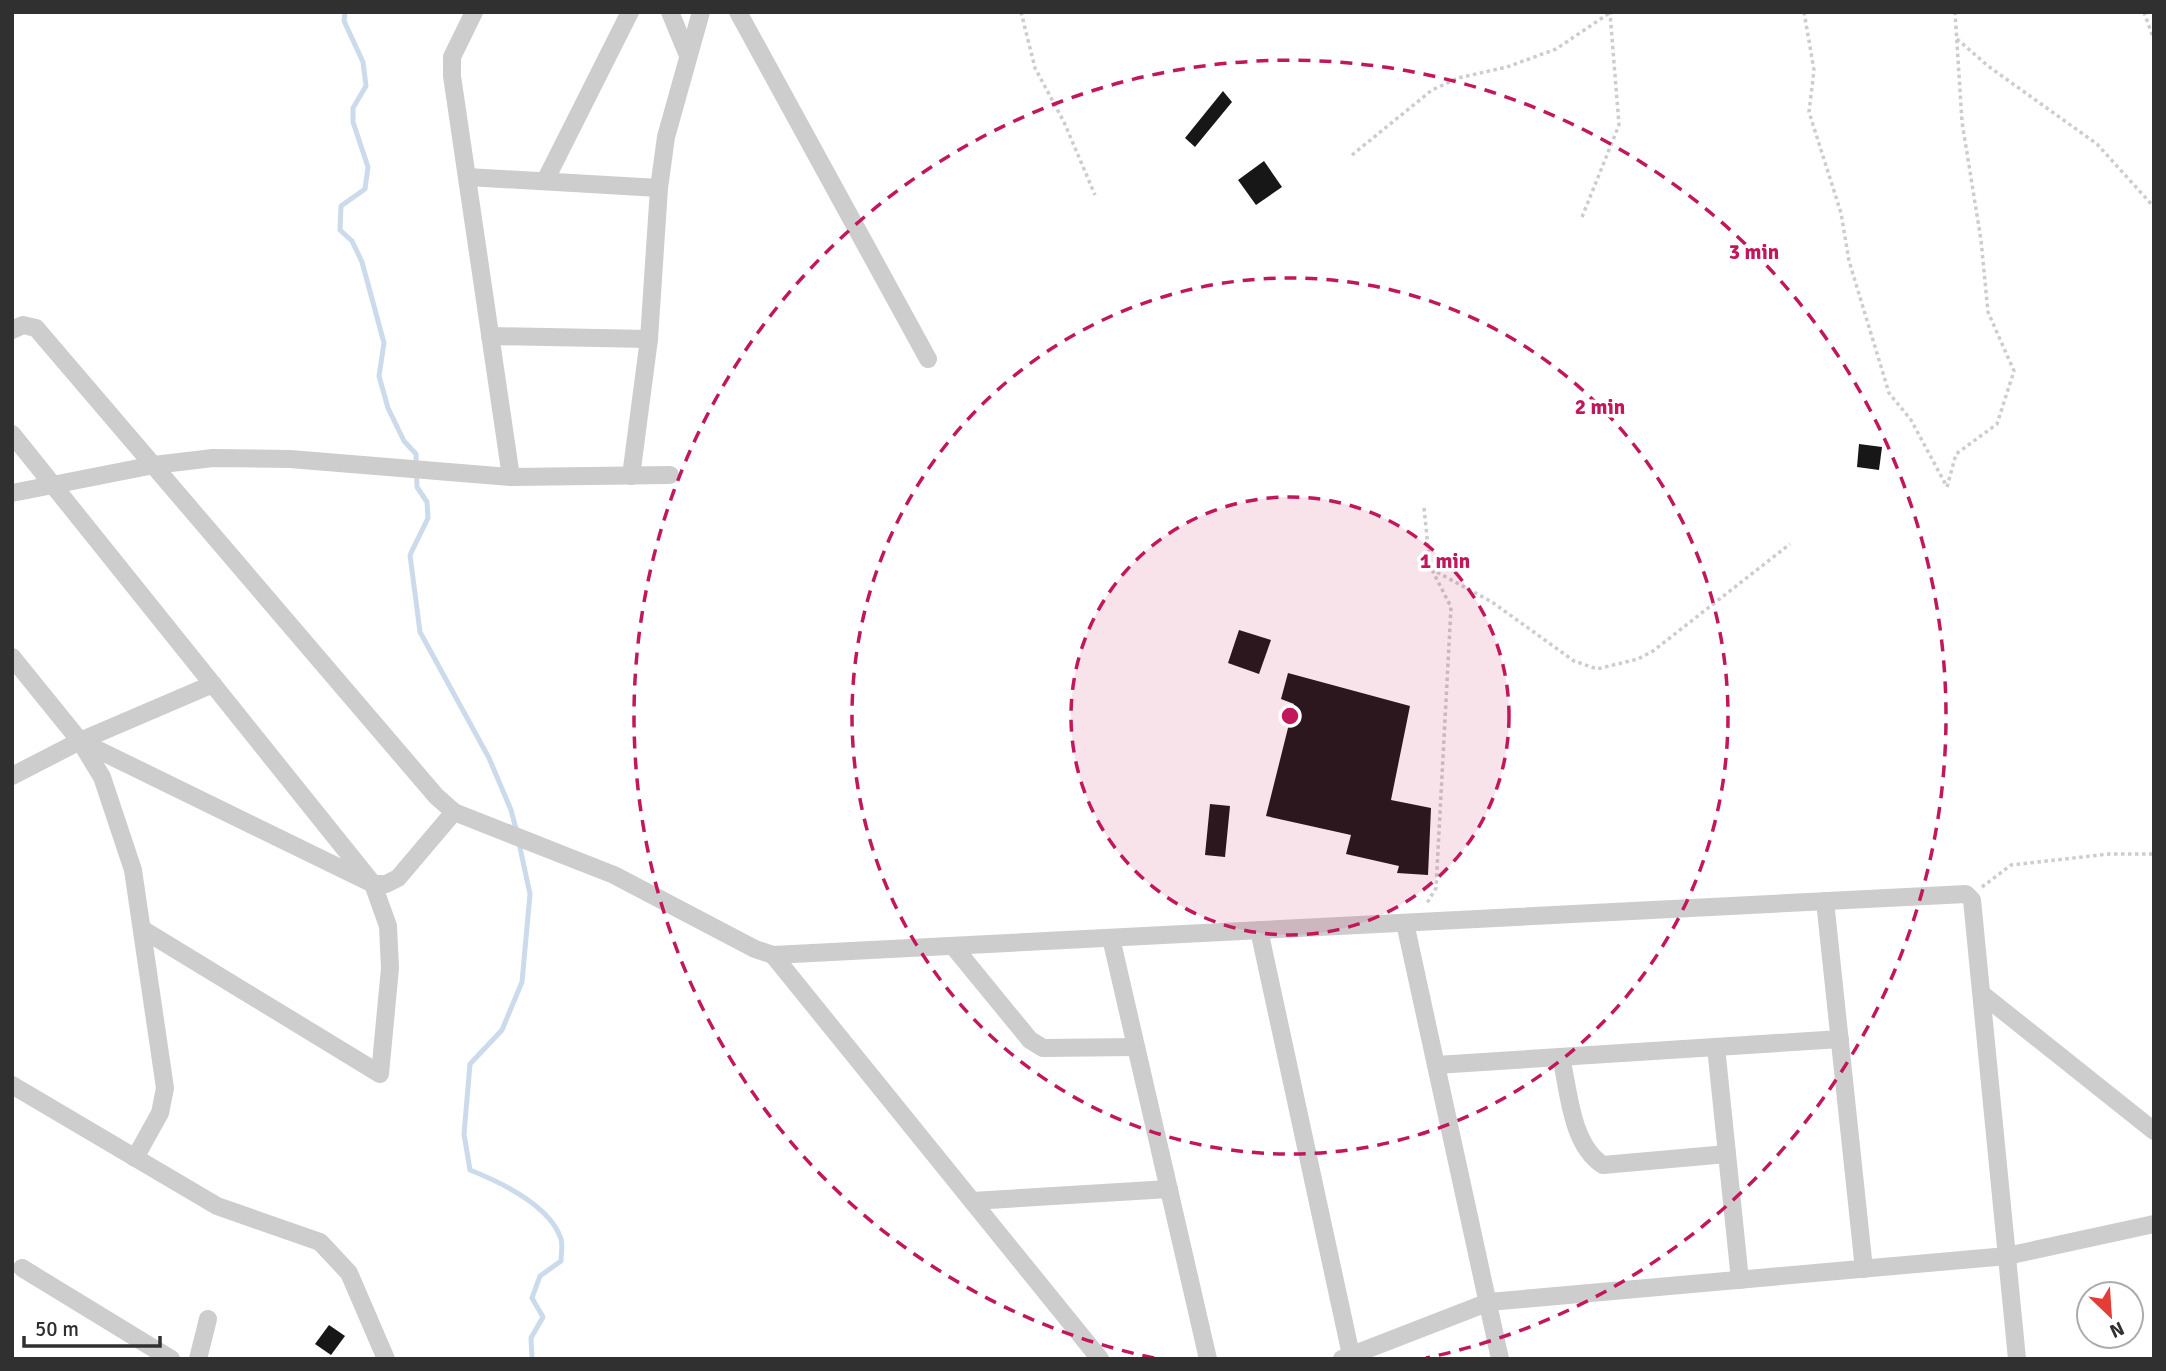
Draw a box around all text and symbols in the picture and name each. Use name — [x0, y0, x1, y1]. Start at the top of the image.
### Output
text: 3 min — [1729, 239, 1779, 265]
text: 2 min — [1575, 394, 1625, 420]
text: 1 min — [1420, 548, 1470, 574]
centre of rings — [1278, 704, 1302, 728]
north arrow — [2075, 1280, 2145, 1350]
scale bar — [24, 1304, 161, 1348]
text: 50 m — [35, 1316, 79, 1342]
text: N — [2106, 1316, 2128, 1343]

